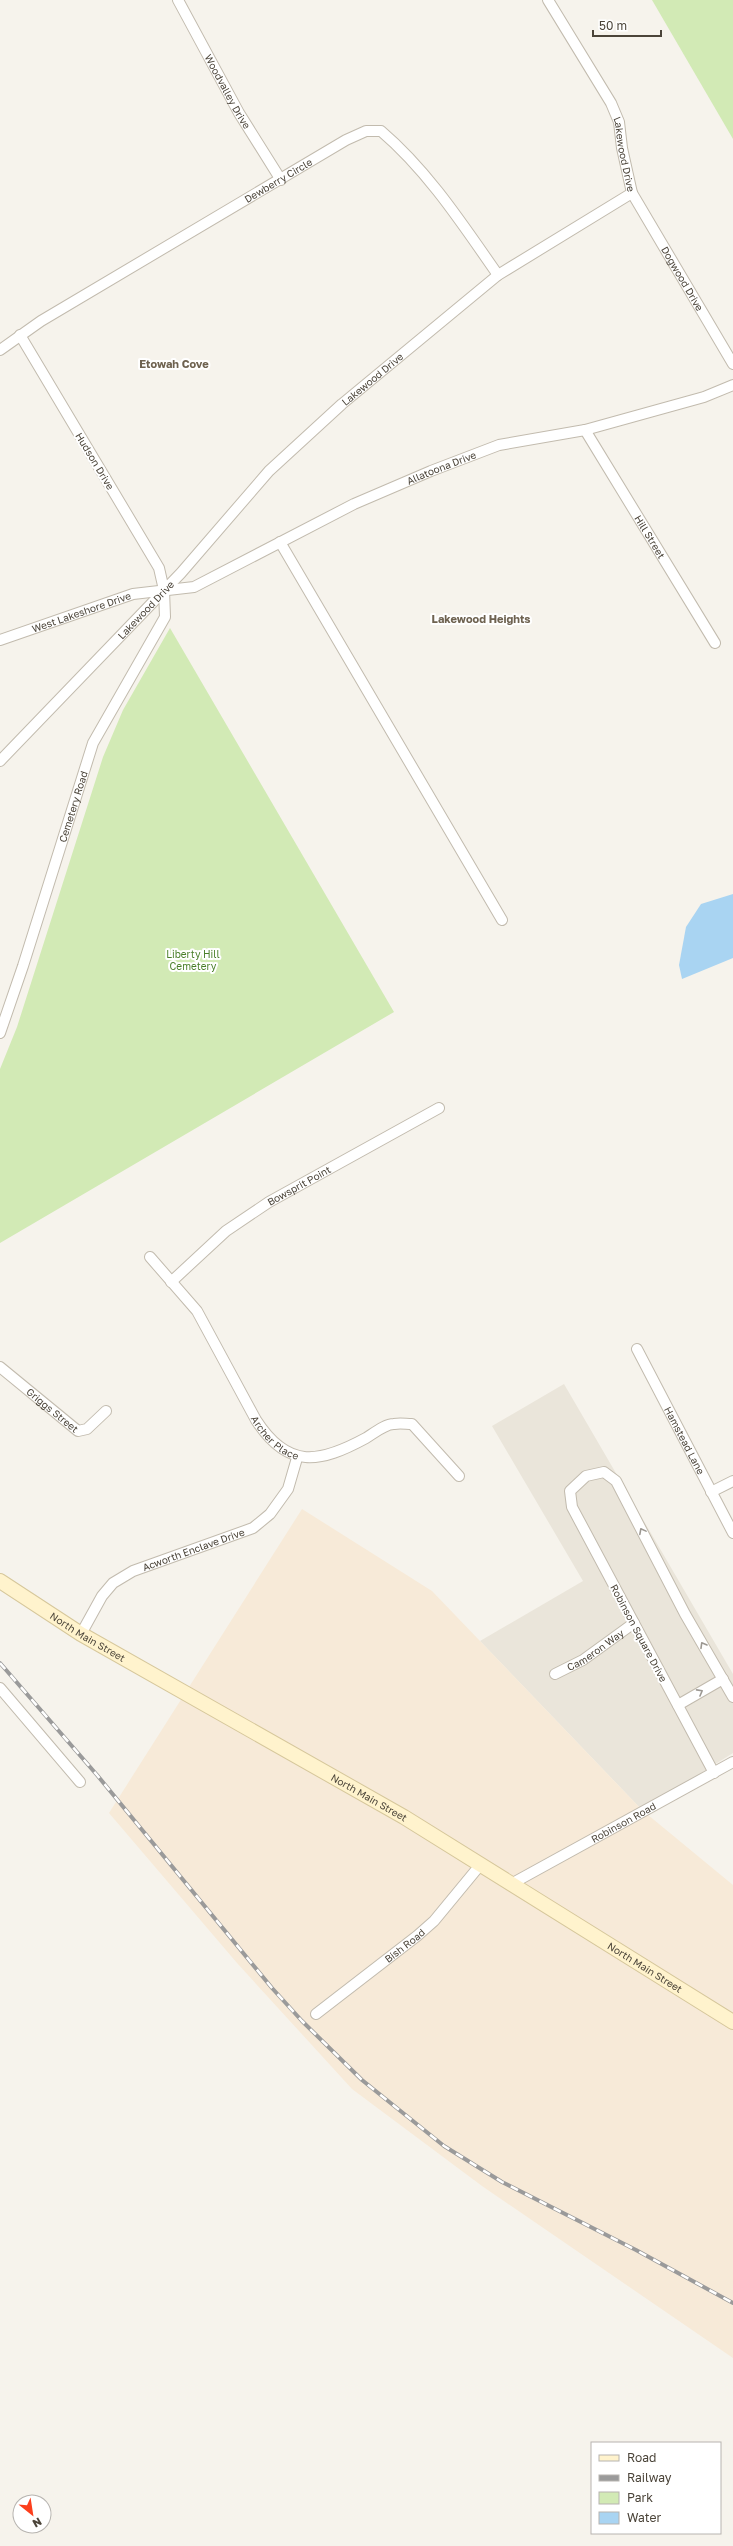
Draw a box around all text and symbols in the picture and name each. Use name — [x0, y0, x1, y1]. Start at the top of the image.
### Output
scale bar — [593, 12, 661, 38]
text: 50 m — [599, 18, 627, 33]
street label: Woodvalley Drive — [202, 52, 253, 131]
street label: Lakewood Drive — [611, 115, 638, 193]
street label: Dewberry Circle — [242, 155, 314, 205]
street label: Dogwood Drive — [659, 244, 706, 313]
street label: Lakewood Drive — [339, 350, 406, 408]
district label: Etowah Cove — [139, 357, 209, 370]
street label: Hudson Drive — [73, 430, 117, 492]
street label: Allatoona Drive — [405, 448, 478, 487]
street label: Hill Street — [632, 513, 668, 561]
street label: Lakewood Drive — [115, 578, 176, 641]
street label: West Lakeshore Drive — [30, 589, 133, 635]
district label: Lakewood Heights — [432, 612, 531, 625]
street label: Cemetery Road — [56, 769, 90, 844]
park label: Liberty Hill Cemetery — [166, 948, 220, 972]
street label: Bowsprit Point — [265, 1163, 333, 1208]
street label: Griggs Street — [24, 1385, 81, 1435]
street label: Hamstead Lane — [662, 1404, 707, 1477]
street label: Archer Place — [249, 1414, 300, 1462]
street label: Acworth Enclave Drive — [141, 1525, 246, 1573]
one-way arrow — [639, 1527, 647, 1535]
street label: Robinson Square Drive — [608, 1582, 670, 1684]
street label: North Main Street — [48, 1609, 127, 1664]
street label: Cameron Way — [565, 1626, 626, 1673]
one-way arrow — [701, 1642, 708, 1649]
one-way arrow — [696, 1689, 703, 1696]
street label: North Main Street — [329, 1771, 410, 1824]
street label: Robinson Road — [589, 1800, 658, 1845]
street label: Bish Road — [382, 1926, 427, 1965]
street label: North Main Street — [605, 1939, 685, 1995]
legend — [591, 2442, 721, 2534]
text: Road — [627, 2450, 656, 2465]
text: Railway — [627, 2470, 672, 2485]
text: Park — [627, 2490, 653, 2505]
north arrow — [12, 2494, 52, 2534]
text: Water — [627, 2510, 661, 2525]
text: N — [30, 2515, 44, 2531]

